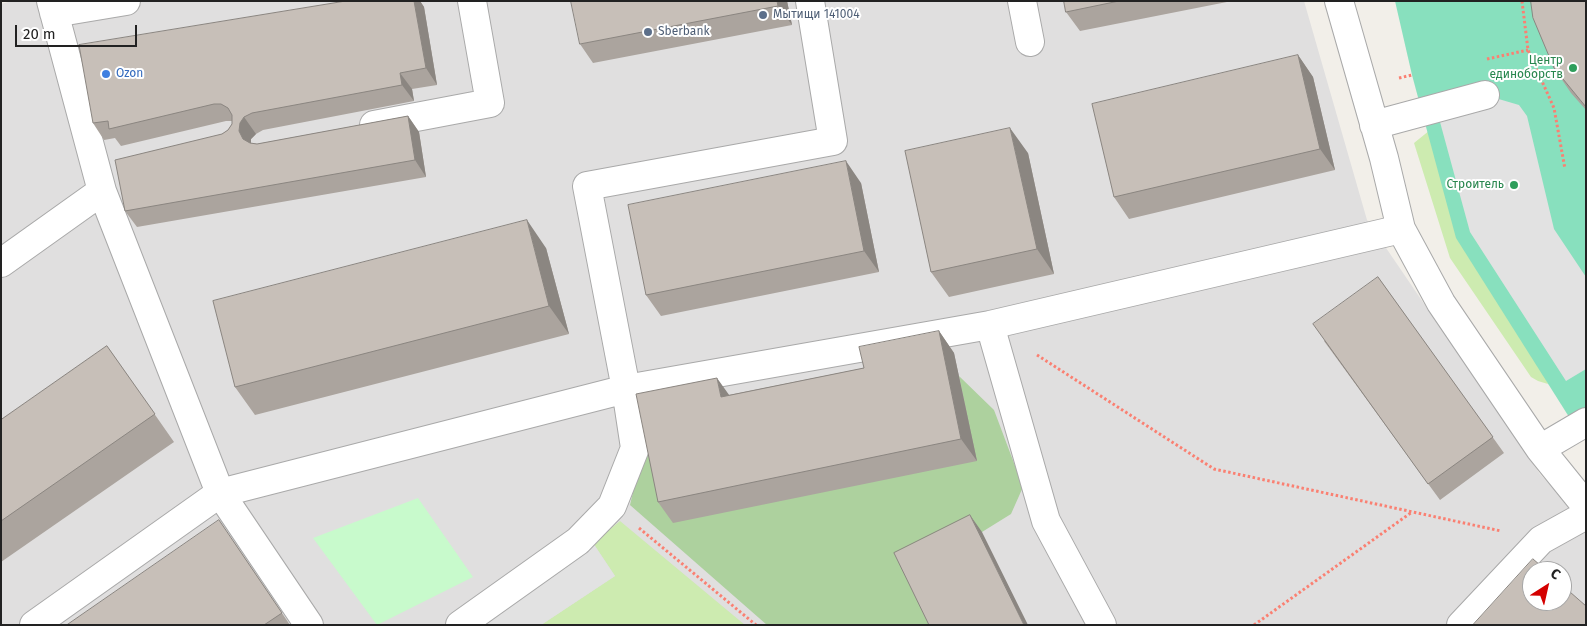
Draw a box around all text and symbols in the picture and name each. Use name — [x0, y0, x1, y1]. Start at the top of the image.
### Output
place label: Мытищи 141004 — [773, 8, 860, 22]
marker: Мытищи 141004 — [757, 9, 769, 21]
scale bar — [18, 15, 140, 47]
text: 20 m — [23, 25, 56, 43]
place label: Sberbank — [658, 25, 710, 39]
marker: Sberbank — [642, 26, 654, 38]
place label: Центр единоборств — [1490, 54, 1563, 82]
marker: Центр единоборств — [1567, 62, 1579, 74]
place label: Ozon — [116, 67, 143, 81]
marker: Ozon — [100, 68, 112, 80]
place label: Строитель — [1446, 178, 1504, 192]
marker: Строитель — [1508, 179, 1520, 191]
north arrow — [1522, 561, 1572, 611]
text: С — [1547, 565, 1563, 583]

